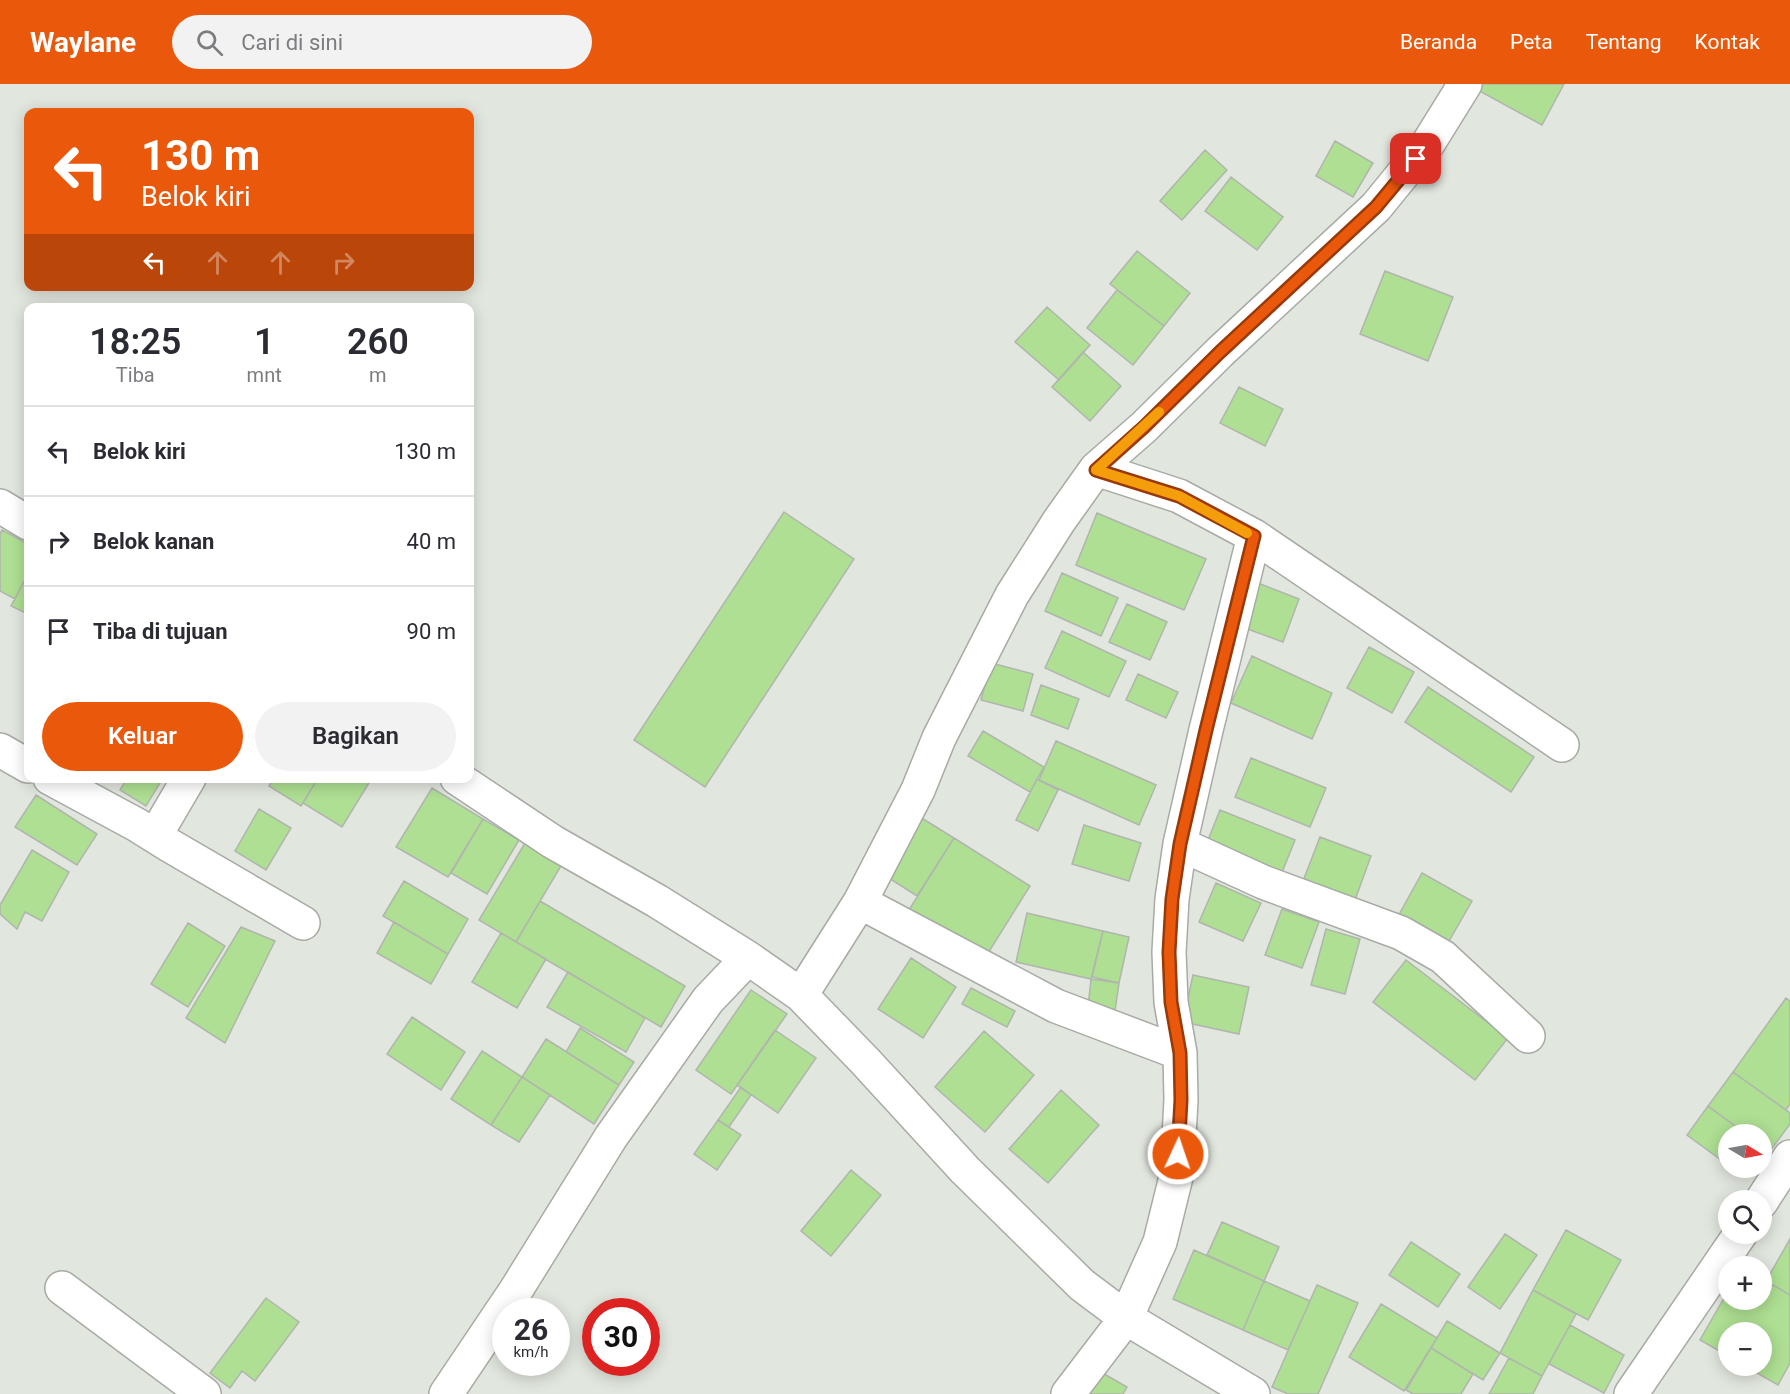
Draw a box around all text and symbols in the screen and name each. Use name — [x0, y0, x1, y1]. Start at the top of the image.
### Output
search box — [172, 15, 592, 69]
text: Waylane — [30, 26, 136, 59]
icon: search — [193, 26, 226, 59]
text: Cari di sini — [241, 30, 343, 55]
text: Beranda — [1400, 30, 1477, 54]
text: Peta — [1510, 30, 1553, 54]
text: Tentang — [1586, 30, 1662, 54]
text: Kontak — [1695, 30, 1760, 54]
text: 130 m — [141, 131, 260, 180]
icon: left — [42, 132, 120, 210]
pin — [1390, 133, 1441, 184]
icon: arrive — [1399, 142, 1432, 175]
text: Belok kiri — [141, 181, 250, 213]
icon: left — [138, 246, 171, 279]
icon: ahead — [201, 246, 234, 279]
icon: ahead — [264, 246, 297, 279]
icon: right — [327, 246, 360, 279]
text: 18:25 — [89, 321, 181, 363]
text: 1 — [254, 321, 274, 363]
text: 260 — [347, 321, 409, 363]
text: Tiba — [116, 363, 155, 387]
text: mnt — [247, 363, 282, 387]
text: m — [369, 363, 387, 387]
icon: left — [42, 435, 75, 468]
text: Belok kiri — [93, 439, 186, 464]
text: 130 m — [394, 439, 456, 464]
icon: right — [42, 525, 75, 558]
text: Belok kanan — [93, 529, 214, 554]
text: 40 m — [407, 529, 456, 554]
icon: arrive — [42, 615, 75, 648]
text: Tiba di tujuan — [93, 619, 228, 644]
text: 90 m — [407, 619, 456, 644]
button: Keluar — [42, 702, 243, 771]
button: Bagikan — [255, 702, 456, 771]
position arrow — [1146, 1122, 1210, 1186]
north arrow — [1718, 1124, 1772, 1178]
map controls — [1718, 1124, 1772, 1376]
button: search — [1718, 1190, 1772, 1244]
button: + — [1718, 1256, 1772, 1310]
speed limit sign: 30 — [582, 1298, 660, 1376]
text: 26 — [514, 1312, 548, 1347]
button: − — [1718, 1322, 1772, 1376]
text: km/h — [513, 1343, 549, 1361]

